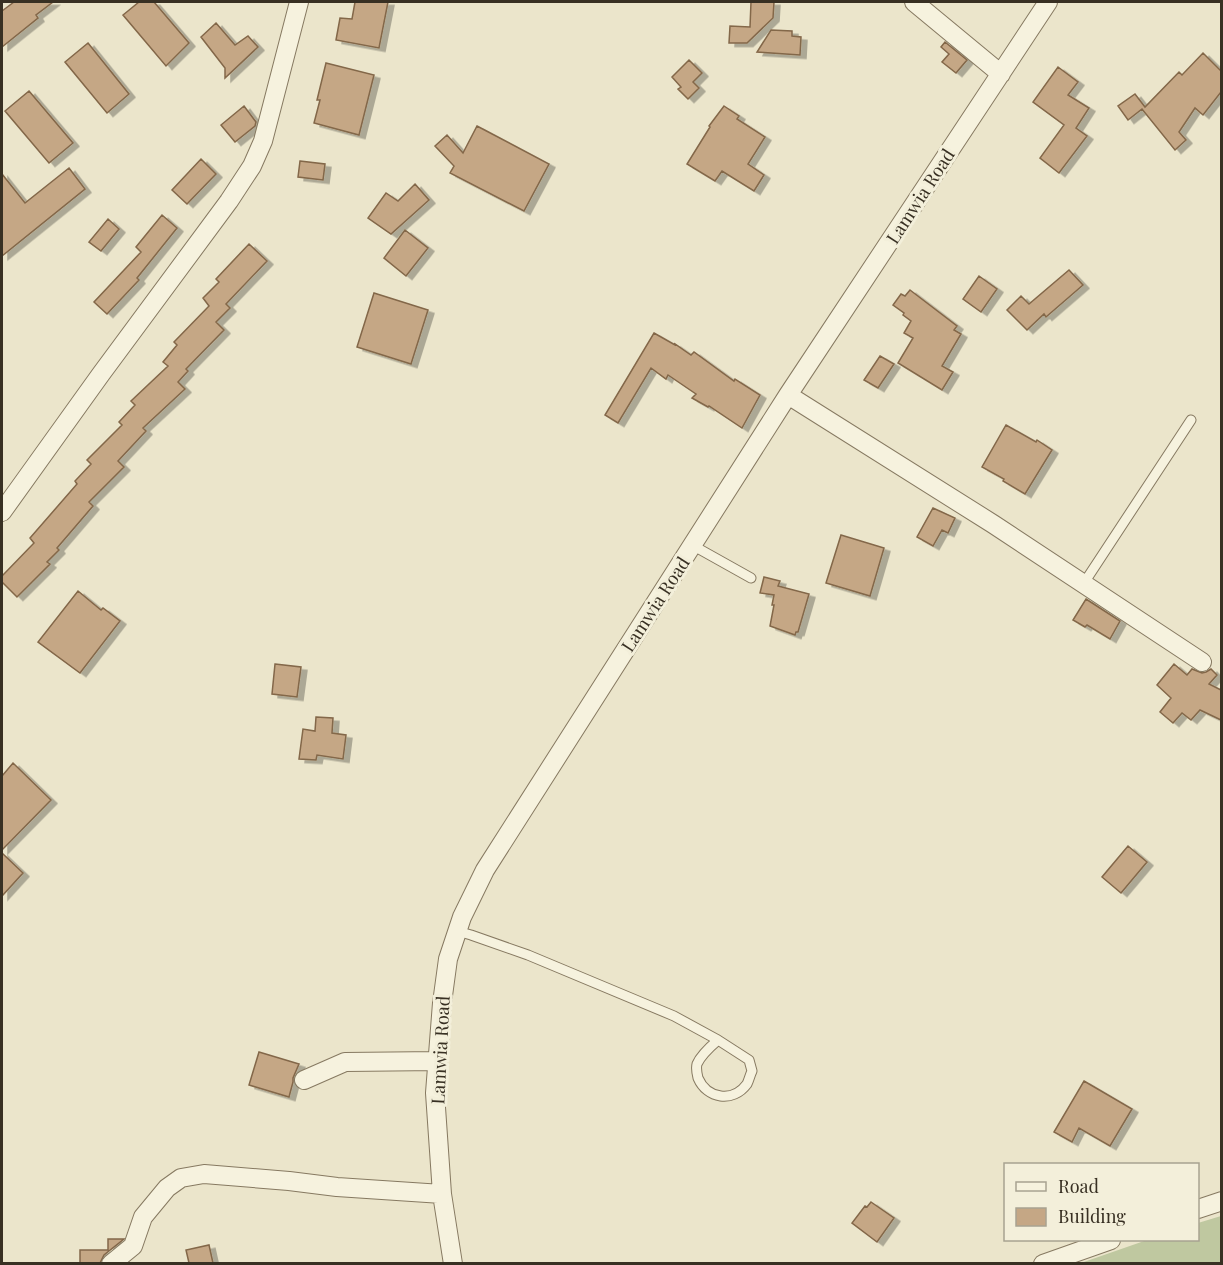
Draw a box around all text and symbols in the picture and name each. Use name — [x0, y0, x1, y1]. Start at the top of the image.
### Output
street label: Lamwia Road — [880, 143, 960, 248]
street label: Lamwia Road — [615, 551, 695, 656]
street label: Lamwia Road — [425, 995, 455, 1105]
legend — [1004, 1163, 1199, 1241]
text: Road — [1058, 1174, 1099, 1198]
text: Building — [1058, 1204, 1126, 1228]

